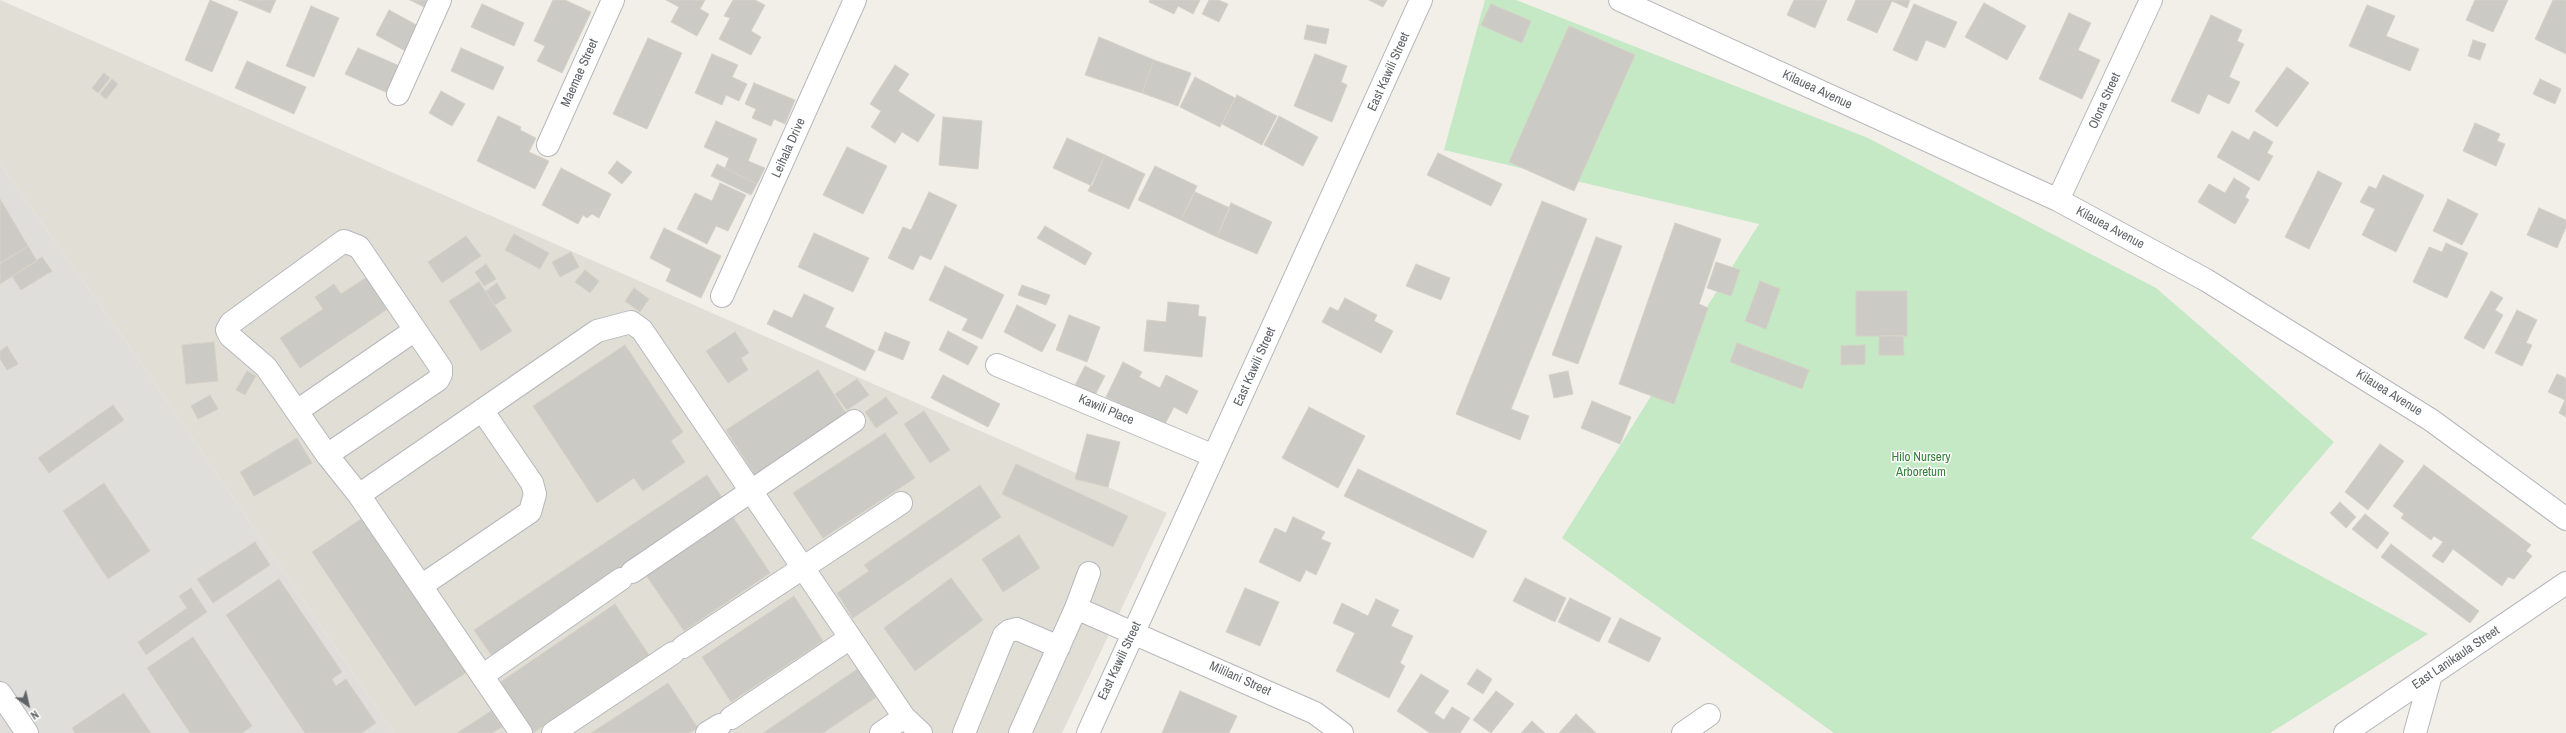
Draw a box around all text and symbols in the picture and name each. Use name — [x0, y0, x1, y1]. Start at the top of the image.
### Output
street label: East Kawili Street — [1365, 30, 1413, 114]
street label: Maemae Street — [558, 37, 602, 109]
street label: Kilauea Avenue — [1780, 67, 1854, 113]
street label: Olona Street — [2086, 70, 2124, 132]
street label: Leihala Drive — [769, 116, 809, 180]
street label: Kilauea Avenue — [2073, 203, 2147, 253]
street label: East Kawili Street — [1231, 325, 1279, 409]
street label: Kilauea Avenue — [2353, 366, 2425, 420]
street label: Kawili Place — [1076, 391, 1136, 429]
park label: Hilo Nursery Arboretum — [1891, 450, 1951, 481]
street label: East Kawili Street — [1095, 619, 1145, 703]
street label: East Lanikaula Street — [2409, 623, 2503, 693]
street label: Mililani Street — [1207, 658, 1273, 700]
north arrow — [8, 685, 48, 725]
text: N — [28, 707, 41, 723]

